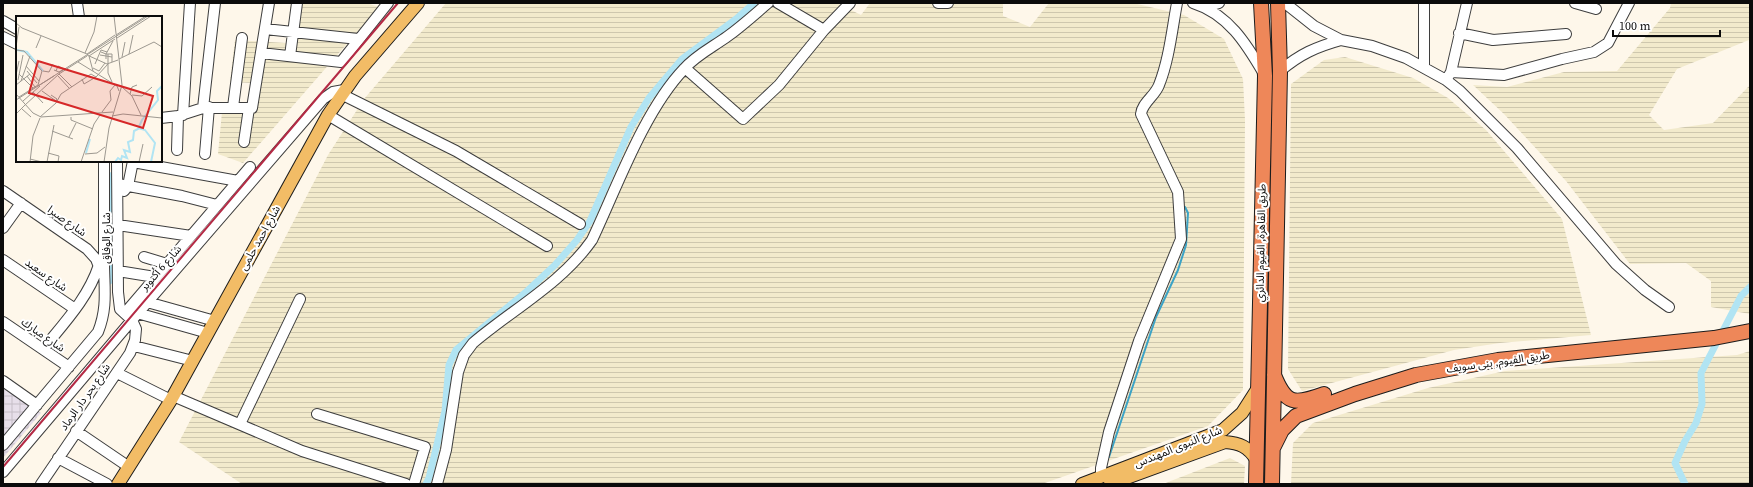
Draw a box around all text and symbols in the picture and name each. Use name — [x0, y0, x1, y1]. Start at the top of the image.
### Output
scale bar — [1613, 12, 1720, 38]
inset map — [16, 16, 162, 162]
text: 100 m — [1619, 18, 1651, 34]
street label: طريق القاهرة, الفيوم الدائري — [1252, 184, 1271, 302]
street label: شارع صبرا — [45, 202, 90, 240]
street label: شارع احمد حلمى — [236, 203, 284, 273]
street label: شارع الوفاق — [99, 212, 114, 264]
street label: شارع 6 أكتوبر — [136, 242, 185, 295]
street label: شارع سعيد — [22, 255, 70, 295]
street label: شارع مبارك — [18, 314, 68, 356]
street label: طريق الفيوم, بنى سويف — [1445, 347, 1551, 377]
street label: شارع بحر دار الرماد — [56, 360, 114, 434]
street label: شارع النبوى المهندس — [1132, 422, 1224, 471]

